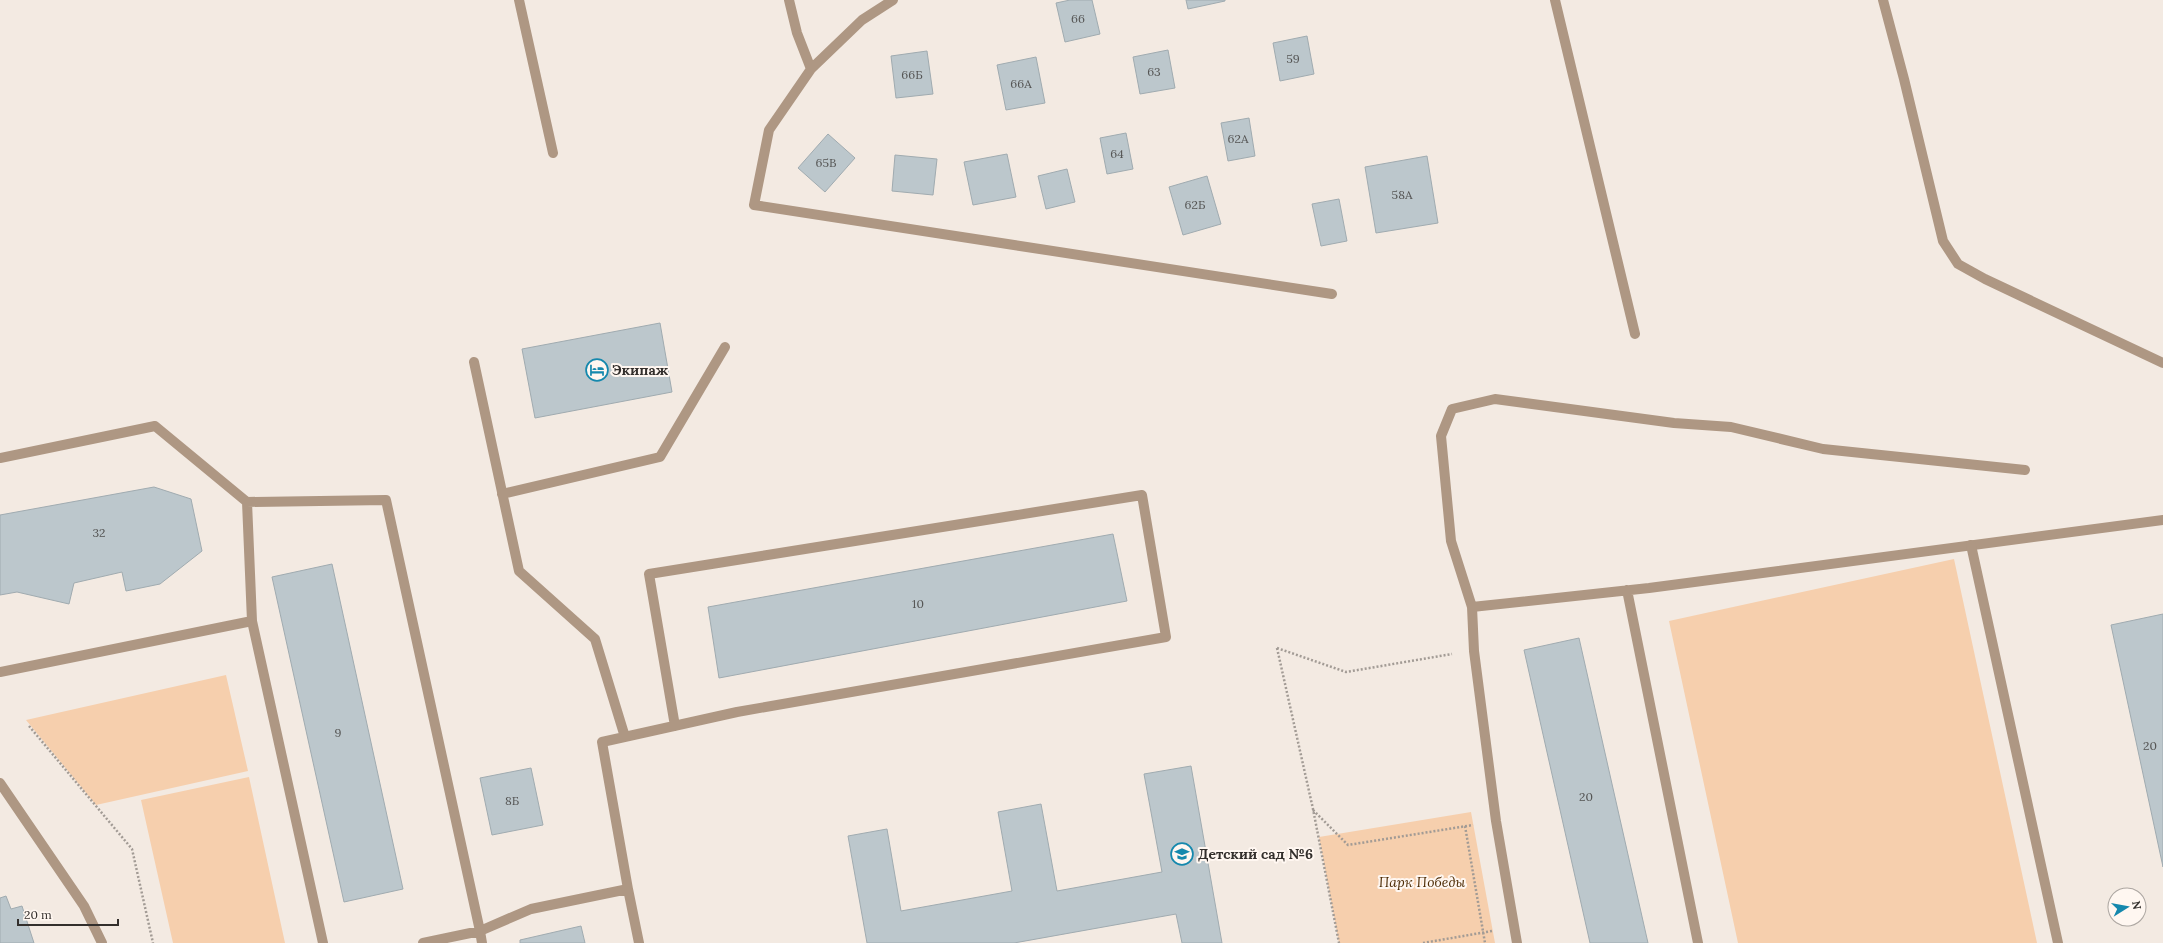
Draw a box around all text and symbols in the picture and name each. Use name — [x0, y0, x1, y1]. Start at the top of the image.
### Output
house number: 66 — [1071, 11, 1085, 26]
house number: 59 — [1286, 51, 1300, 66]
house number: 63 — [1147, 64, 1161, 79]
house number: 66Б — [901, 67, 923, 82]
house number: 66А — [1010, 76, 1032, 91]
house number: 62А — [1228, 131, 1249, 146]
house number: 64 — [1110, 146, 1124, 161]
house number: 65В — [816, 155, 836, 170]
house number: 58А — [1392, 187, 1413, 202]
house number: 62Б — [1185, 197, 1205, 212]
hotel icon: Экипаж — [584, 357, 610, 383]
place label: Экипаж — [612, 361, 669, 379]
house number: 32 — [92, 525, 106, 540]
house number: 10 — [912, 596, 924, 611]
house number: 9 — [335, 725, 342, 740]
house number: 20 — [2143, 738, 2157, 753]
house number: 20 — [1579, 789, 1593, 804]
house number: 8Б — [505, 793, 519, 808]
school or university icon: Детский сад №6 — [1169, 841, 1195, 867]
place label: Детский сад №6 — [1198, 845, 1313, 863]
park label: Парк Победы — [1379, 873, 1465, 891]
north arrow — [2107, 887, 2147, 927]
text: N — [2129, 900, 2145, 911]
scale bar — [18, 901, 118, 927]
text: 20 m — [24, 907, 52, 922]

